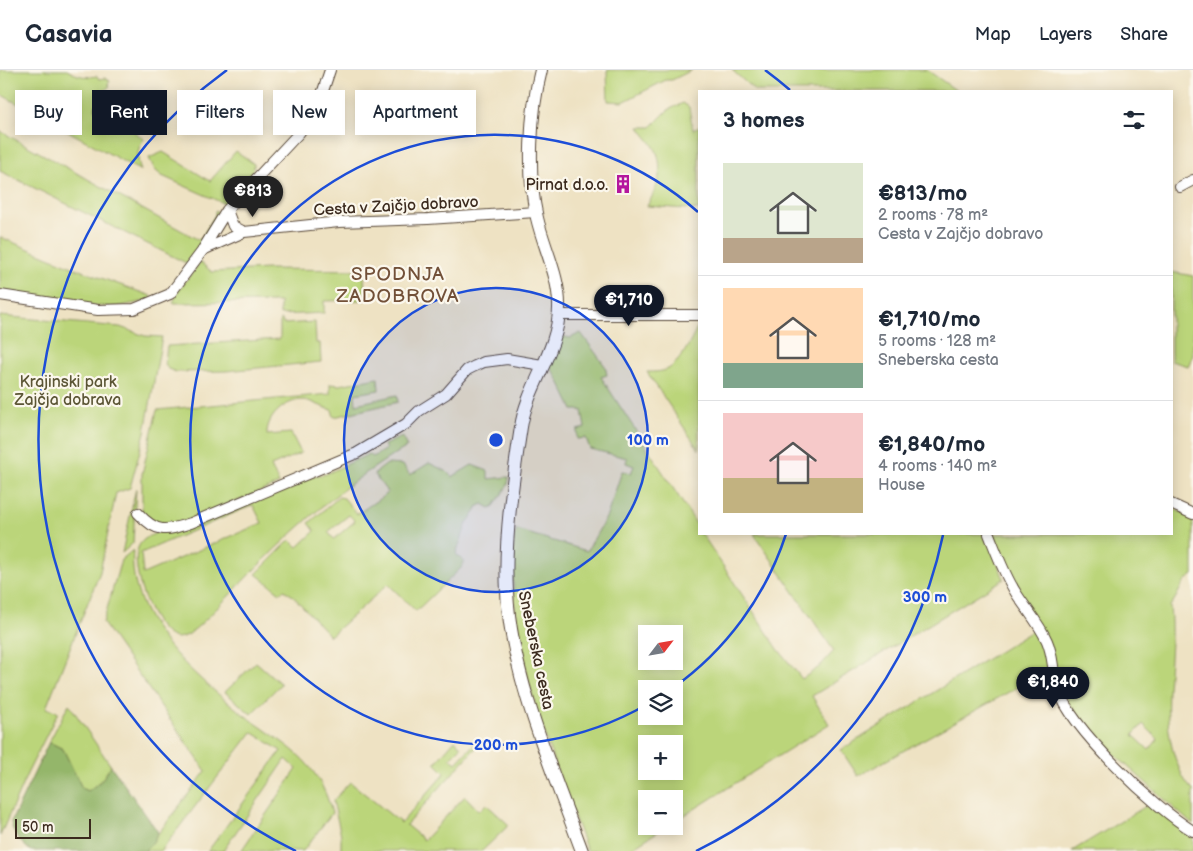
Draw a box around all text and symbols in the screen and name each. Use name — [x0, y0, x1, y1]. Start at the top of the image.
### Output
text: Casavia — [25, 20, 112, 49]
text: Map — [975, 24, 1011, 45]
text: Layers — [1039, 24, 1092, 45]
text: Share — [1120, 24, 1168, 45]
chip: Buy — [15, 90, 82, 135]
chip: Rent — [92, 90, 167, 135]
chip: Filters — [177, 90, 263, 135]
chip: New — [273, 90, 345, 135]
chip: Apartment — [355, 90, 476, 135]
icon: filters — [1120, 106, 1148, 134]
text: 3 homes — [723, 108, 805, 133]
building icon: Pirnat d.o.o. — [612, 173, 634, 195]
pin: €813 — [223, 176, 283, 218]
place label: Pirnat d.o.o. — [526, 176, 608, 195]
text: €813/mo — [878, 181, 967, 206]
text: €813 — [234, 182, 272, 201]
icon: home — [763, 183, 823, 243]
street label: Cesta v Zajčjo dobravo — [313, 193, 479, 220]
text: 2 rooms · 78 m² — [878, 206, 988, 225]
text: Cesta v Zajčjo dobravo — [878, 225, 1043, 244]
district label: SPODNJA ZADOBROVA — [336, 263, 459, 308]
pin: €1,710 — [588, 284, 670, 327]
text: €1,710 — [605, 291, 653, 310]
text: €1,710/mo — [878, 307, 981, 332]
icon: home — [763, 308, 823, 368]
text: 5 rooms · 128 m² — [878, 332, 996, 351]
text: Sneberska cesta — [878, 351, 999, 370]
park label: Krajinski park Zajčja dobrava — [14, 373, 121, 410]
centre of rings — [487, 431, 505, 449]
text: 100 m — [627, 431, 669, 450]
text: €1,840/mo — [878, 432, 985, 457]
icon: home — [763, 433, 823, 493]
text: 4 rooms · 140 m² — [878, 457, 997, 476]
text: House — [878, 476, 925, 495]
text: 300 m — [903, 588, 947, 607]
street label: Sneberska cesta — [514, 589, 557, 711]
north arrow — [638, 625, 682, 670]
map controls — [638, 625, 683, 835]
pin: €1,840 — [1012, 666, 1094, 709]
text: €1,840 — [1027, 673, 1079, 692]
button: layers — [638, 680, 683, 725]
button: + — [638, 735, 683, 780]
text: 200 m — [474, 736, 518, 755]
button: − — [638, 790, 683, 835]
scale bar — [15, 816, 91, 839]
text: 50 m — [22, 819, 54, 836]

